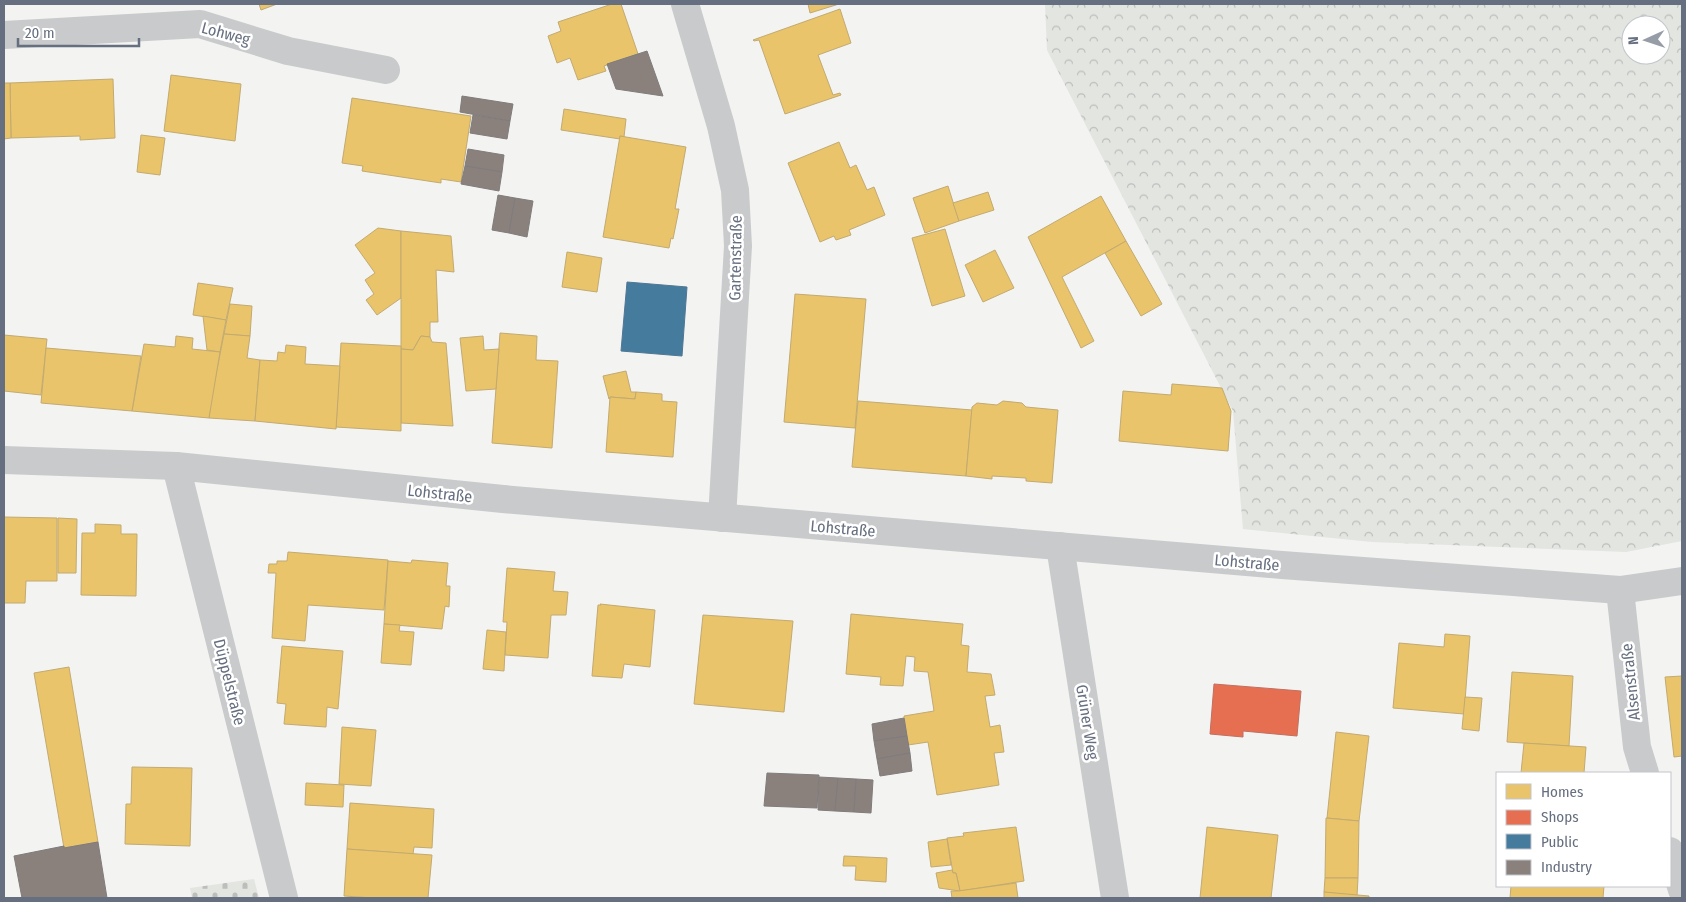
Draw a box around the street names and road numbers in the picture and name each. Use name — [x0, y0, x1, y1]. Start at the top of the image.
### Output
street label: Lohweg — [200, 18, 253, 49]
street label: Gartenstraße — [725, 215, 746, 301]
street label: Lohstraße — [407, 481, 473, 506]
street label: Lohstraße — [810, 516, 876, 541]
street label: Lohstraße — [1214, 550, 1280, 575]
street label: Düppelstraße — [210, 637, 249, 727]
street label: Alsenstraße — [1617, 642, 1644, 721]
street label: Grüner Weg — [1072, 683, 1103, 762]

